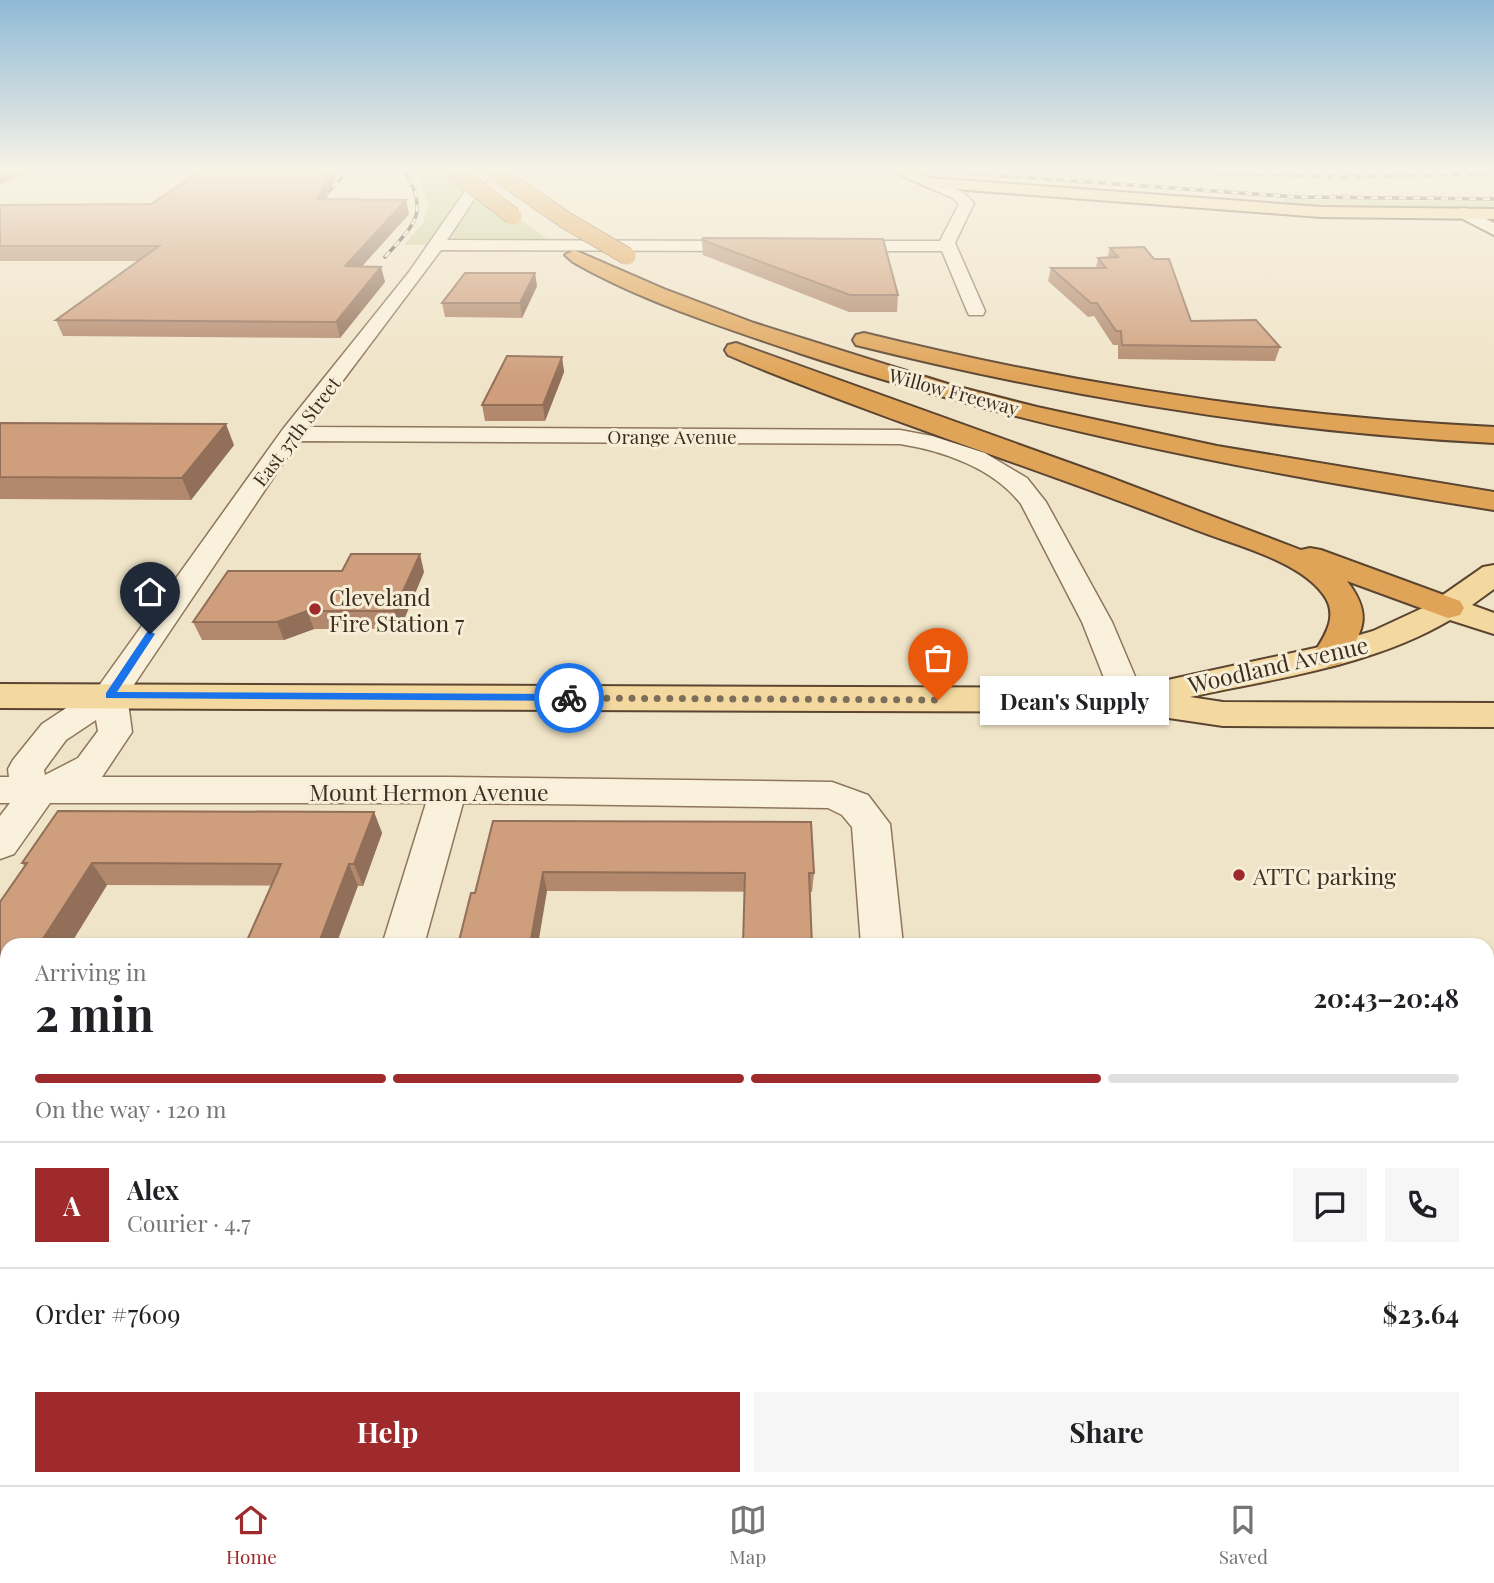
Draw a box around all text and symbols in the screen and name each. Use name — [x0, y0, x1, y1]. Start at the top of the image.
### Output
street label: Willow Freeway — [885, 361, 1022, 421]
street label: East 37th Street — [246, 371, 346, 491]
street label: Orange Avenue — [607, 423, 737, 449]
pin — [120, 562, 180, 634]
icon: home — [131, 573, 169, 611]
place label: Cleveland Fire Station 7 — [329, 581, 465, 638]
marker: Cleveland Fire Station 7 — [307, 601, 323, 617]
pin — [908, 628, 968, 700]
street label: Woodland Avenue — [1184, 628, 1371, 700]
icon: bag — [919, 639, 957, 677]
courier — [534, 663, 604, 733]
callout: Dean's Supply — [980, 676, 1169, 724]
icon: bike — [550, 679, 588, 717]
text: Dean's Supply — [1000, 685, 1149, 716]
street label: Mount Hermon Avenue — [309, 776, 549, 807]
place label: ATTC parking — [1252, 860, 1396, 891]
marker: ATTC parking — [1231, 867, 1247, 883]
text: Arriving in — [35, 956, 147, 987]
text: 20:43–20:48 — [1314, 980, 1459, 1015]
text: 2 min — [35, 982, 154, 1044]
text: On the way · 120 m — [35, 1093, 227, 1124]
button: chat — [1293, 1168, 1367, 1242]
button: phone — [1385, 1168, 1459, 1242]
text: Alex — [127, 1172, 179, 1207]
text: A — [63, 1188, 81, 1223]
text: Courier · 4.7 — [127, 1207, 251, 1238]
text: Order #7609 — [35, 1296, 180, 1331]
text: $23.64 — [1382, 1296, 1459, 1331]
button: Help — [35, 1392, 740, 1472]
button: Share — [754, 1392, 1459, 1472]
tab: Home — [226, 1501, 277, 1569]
tab: Map — [729, 1501, 767, 1569]
tab: Saved — [1219, 1501, 1268, 1569]

